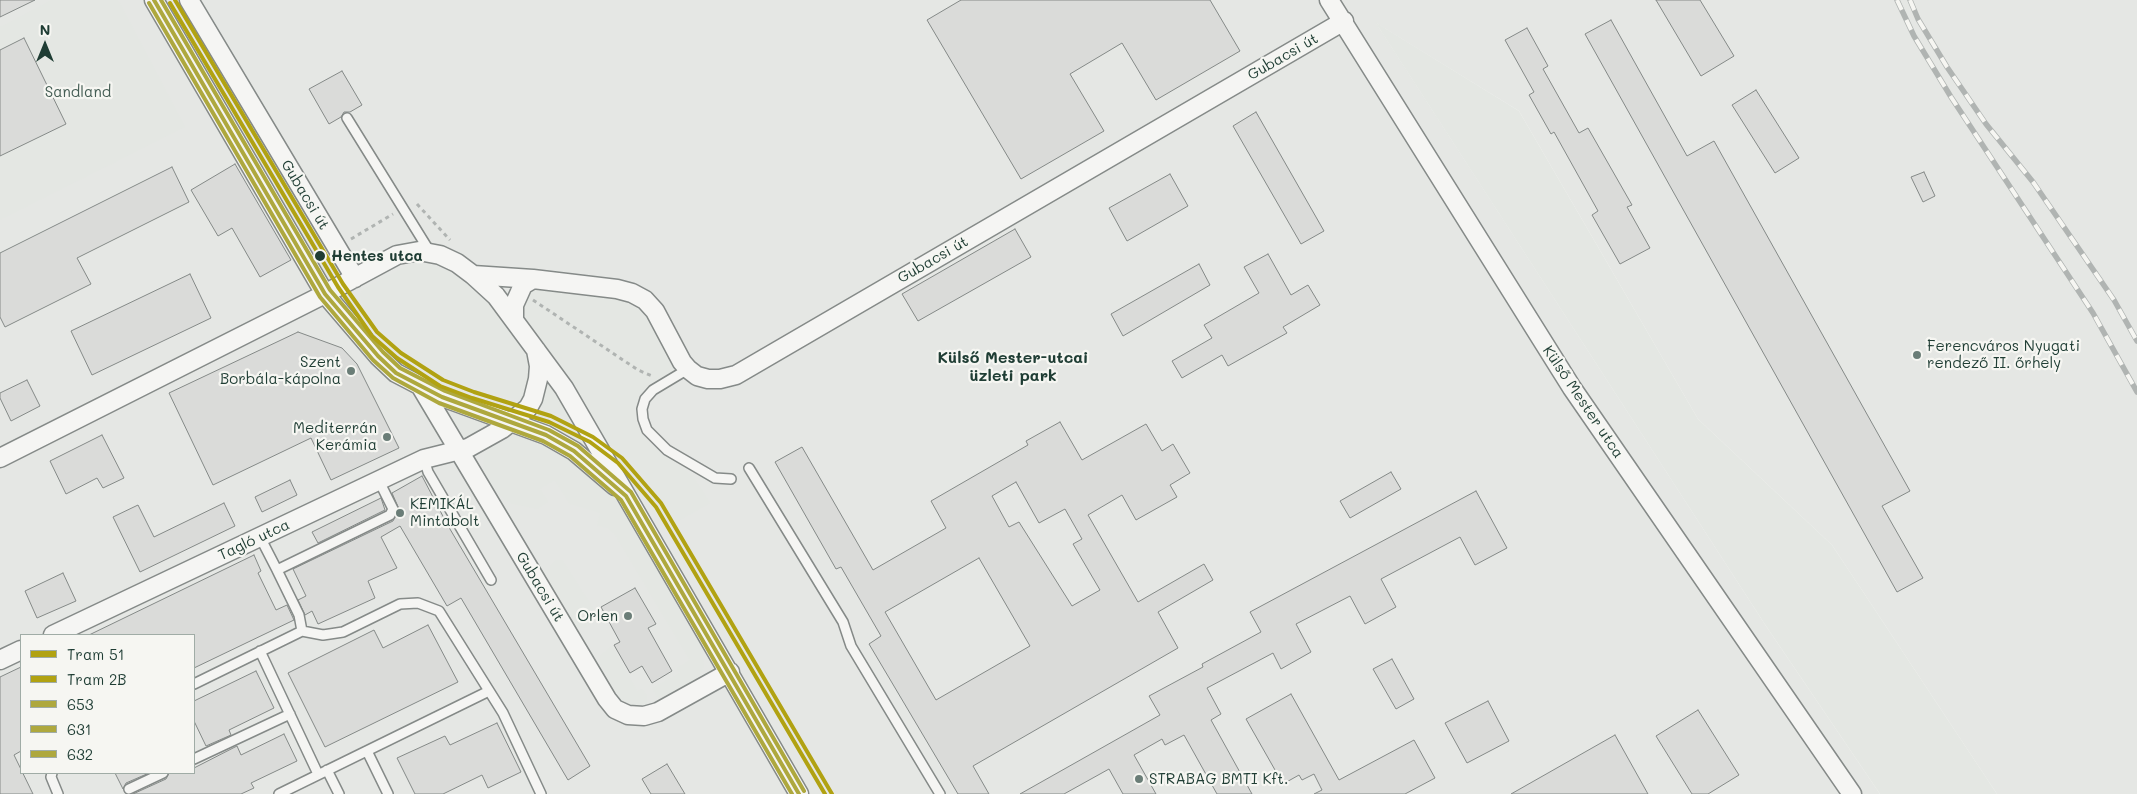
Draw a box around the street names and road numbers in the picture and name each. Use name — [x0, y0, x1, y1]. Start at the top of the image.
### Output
street label: Gubacsi út — [1244, 30, 1322, 84]
street label: Gubacsi út — [277, 157, 333, 233]
street label: Gubacsi út — [894, 233, 972, 287]
street label: Külső Mester utca — [1539, 342, 1627, 462]
street label: Tagló utca — [215, 516, 293, 564]
street label: Gubacsi út — [512, 549, 568, 625]

